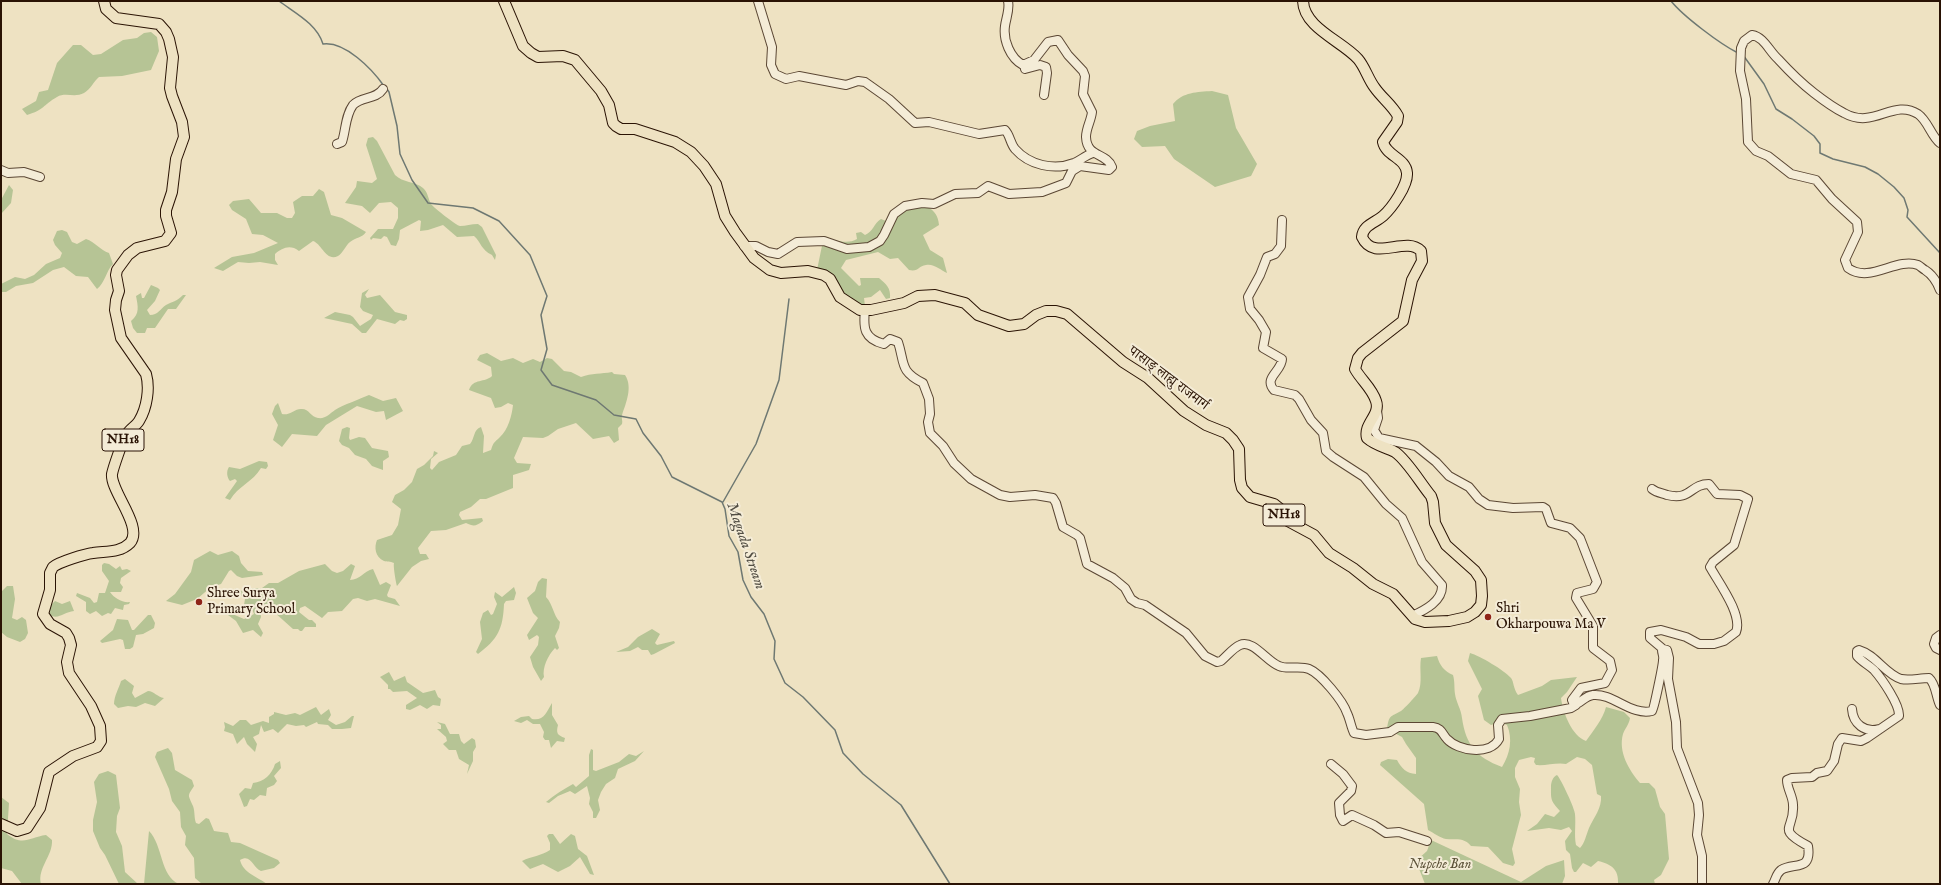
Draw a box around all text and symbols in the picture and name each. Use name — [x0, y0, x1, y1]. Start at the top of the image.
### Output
street label: पासाङ् लाह्मु राजमार्ग — [1125, 343, 1211, 415]
road number: NH18 — [102, 429, 144, 451]
water label: Magada Stream — [722, 500, 768, 592]
road number: NH18 — [1263, 504, 1305, 526]
place label: Shree Surya Primary School — [207, 586, 295, 618]
marker: Shree Surya Primary School — [194, 597, 204, 607]
place label: Shri Okharpouwa Ma V — [1496, 601, 1606, 634]
marker: Shri Okharpouwa Ma V — [1483, 612, 1493, 622]
park label: Nupche Ban — [1409, 857, 1471, 873]

